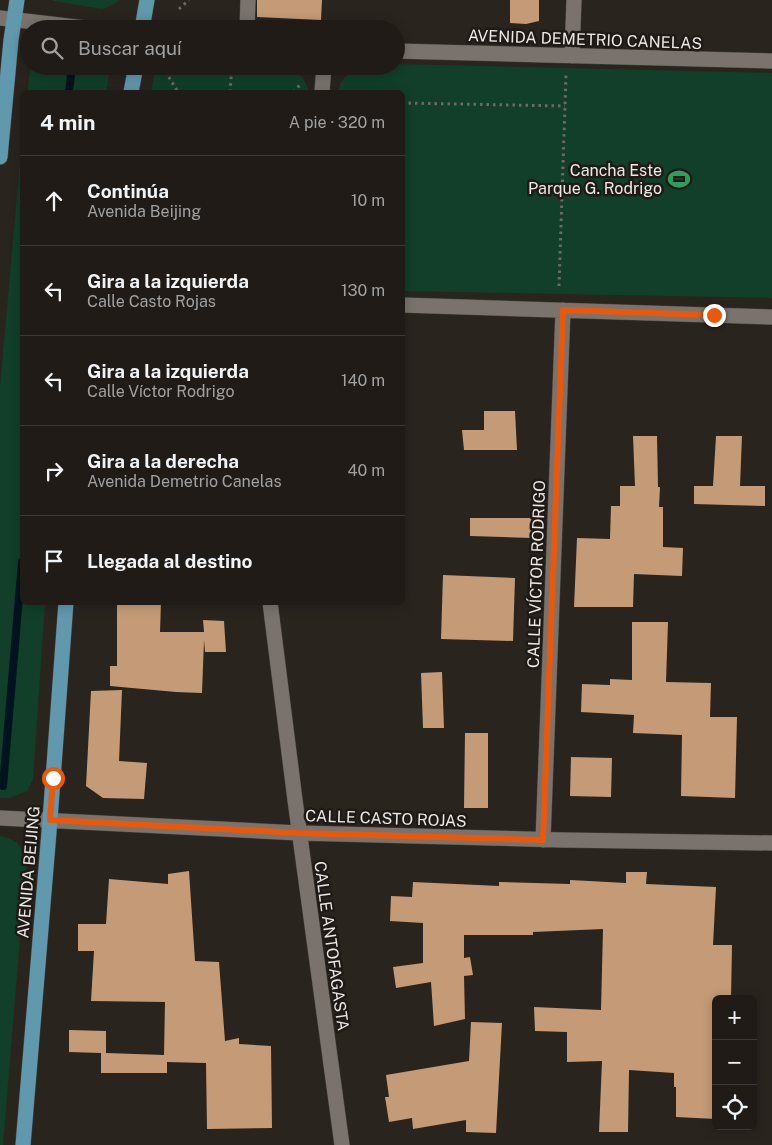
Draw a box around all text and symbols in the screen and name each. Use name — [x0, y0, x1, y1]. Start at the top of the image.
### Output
search box — [20, 20, 405, 75]
street label: AVENIDA DEMETRIO CANELAS — [468, 26, 702, 53]
icon: search — [38, 34, 66, 62]
text: Buscar aquí — [78, 37, 182, 59]
text: 4 min — [40, 110, 95, 135]
text: A pie · 320 m — [289, 113, 385, 132]
place label: Cancha Este Parque G. Rodrigo — [528, 161, 662, 198]
sports icon: Cancha Este Parque G. Rodrigo — [666, 166, 692, 192]
text: Continúa — [87, 180, 169, 202]
icon: ahead — [40, 187, 68, 215]
text: 10 m — [351, 191, 385, 210]
text: Avenida Beijing — [87, 202, 201, 221]
text: Gira a la izquierda — [87, 270, 249, 292]
icon: left — [40, 277, 68, 305]
text: 130 m — [341, 281, 385, 300]
text: Calle Casto Rojas — [87, 292, 216, 311]
route end — [703, 304, 726, 327]
text: Gira a la izquierda — [87, 360, 249, 382]
icon: left — [40, 367, 68, 395]
text: 140 m — [341, 371, 385, 390]
text: Calle Víctor Rodrigo — [87, 382, 235, 401]
text: Gira a la derecha — [87, 450, 239, 472]
icon: right — [40, 457, 68, 485]
text: 40 m — [347, 461, 385, 480]
text: Avenida Demetrio Canelas — [87, 472, 282, 491]
street label: CALLE VÍCTOR RODRIGO — [523, 480, 549, 668]
icon: arrive — [40, 547, 68, 575]
text: Llegada al destino — [87, 550, 252, 572]
route start — [42, 767, 65, 790]
street label: AVENIDA BEIJING — [13, 805, 44, 939]
street label: CALLE CASTO ROJAS — [305, 806, 467, 831]
street label: CALLE ANTOFAGASTA — [310, 860, 353, 1032]
map controls — [712, 995, 757, 1130]
button: + — [712, 995, 757, 1040]
button: − — [712, 1040, 757, 1085]
button: locate — [712, 1085, 757, 1130]

